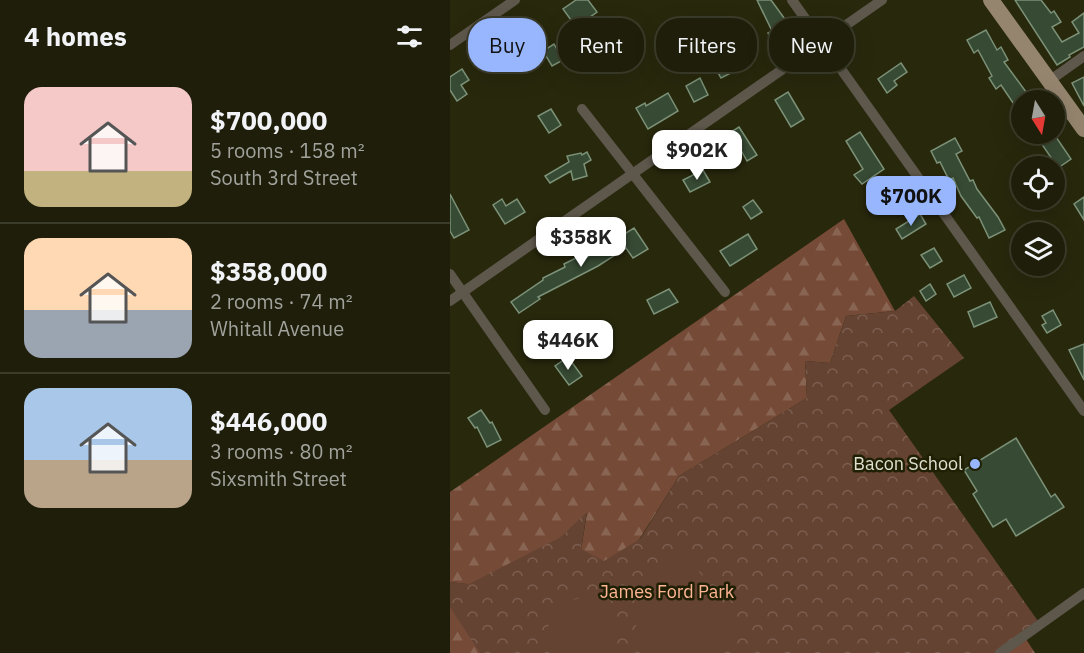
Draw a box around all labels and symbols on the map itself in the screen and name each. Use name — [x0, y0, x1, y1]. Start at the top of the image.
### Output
north arrow — [1011, 90, 1065, 144]
pin: $902K — [655, 130, 739, 181]
pin: $700K — [869, 176, 953, 227]
pin: $358K — [539, 217, 623, 268]
pin: $446K — [526, 320, 610, 371]
place label: Bacon School — [853, 452, 963, 475]
marker: Bacon School — [968, 457, 982, 471]
park label: James Ford Park — [600, 580, 735, 603]

